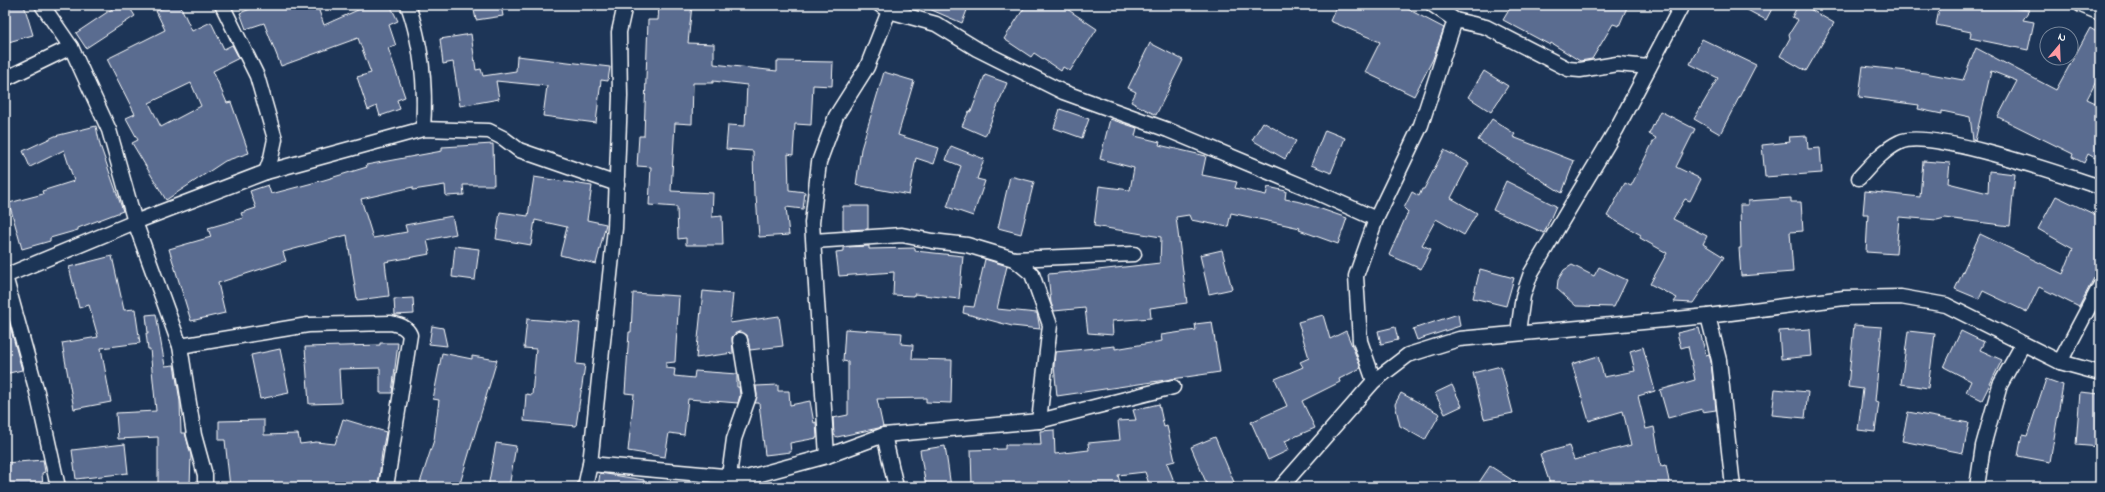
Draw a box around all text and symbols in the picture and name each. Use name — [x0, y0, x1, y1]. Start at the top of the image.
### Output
north arrow — [2039, 26, 2079, 66]
text: N — [2056, 29, 2068, 46]

